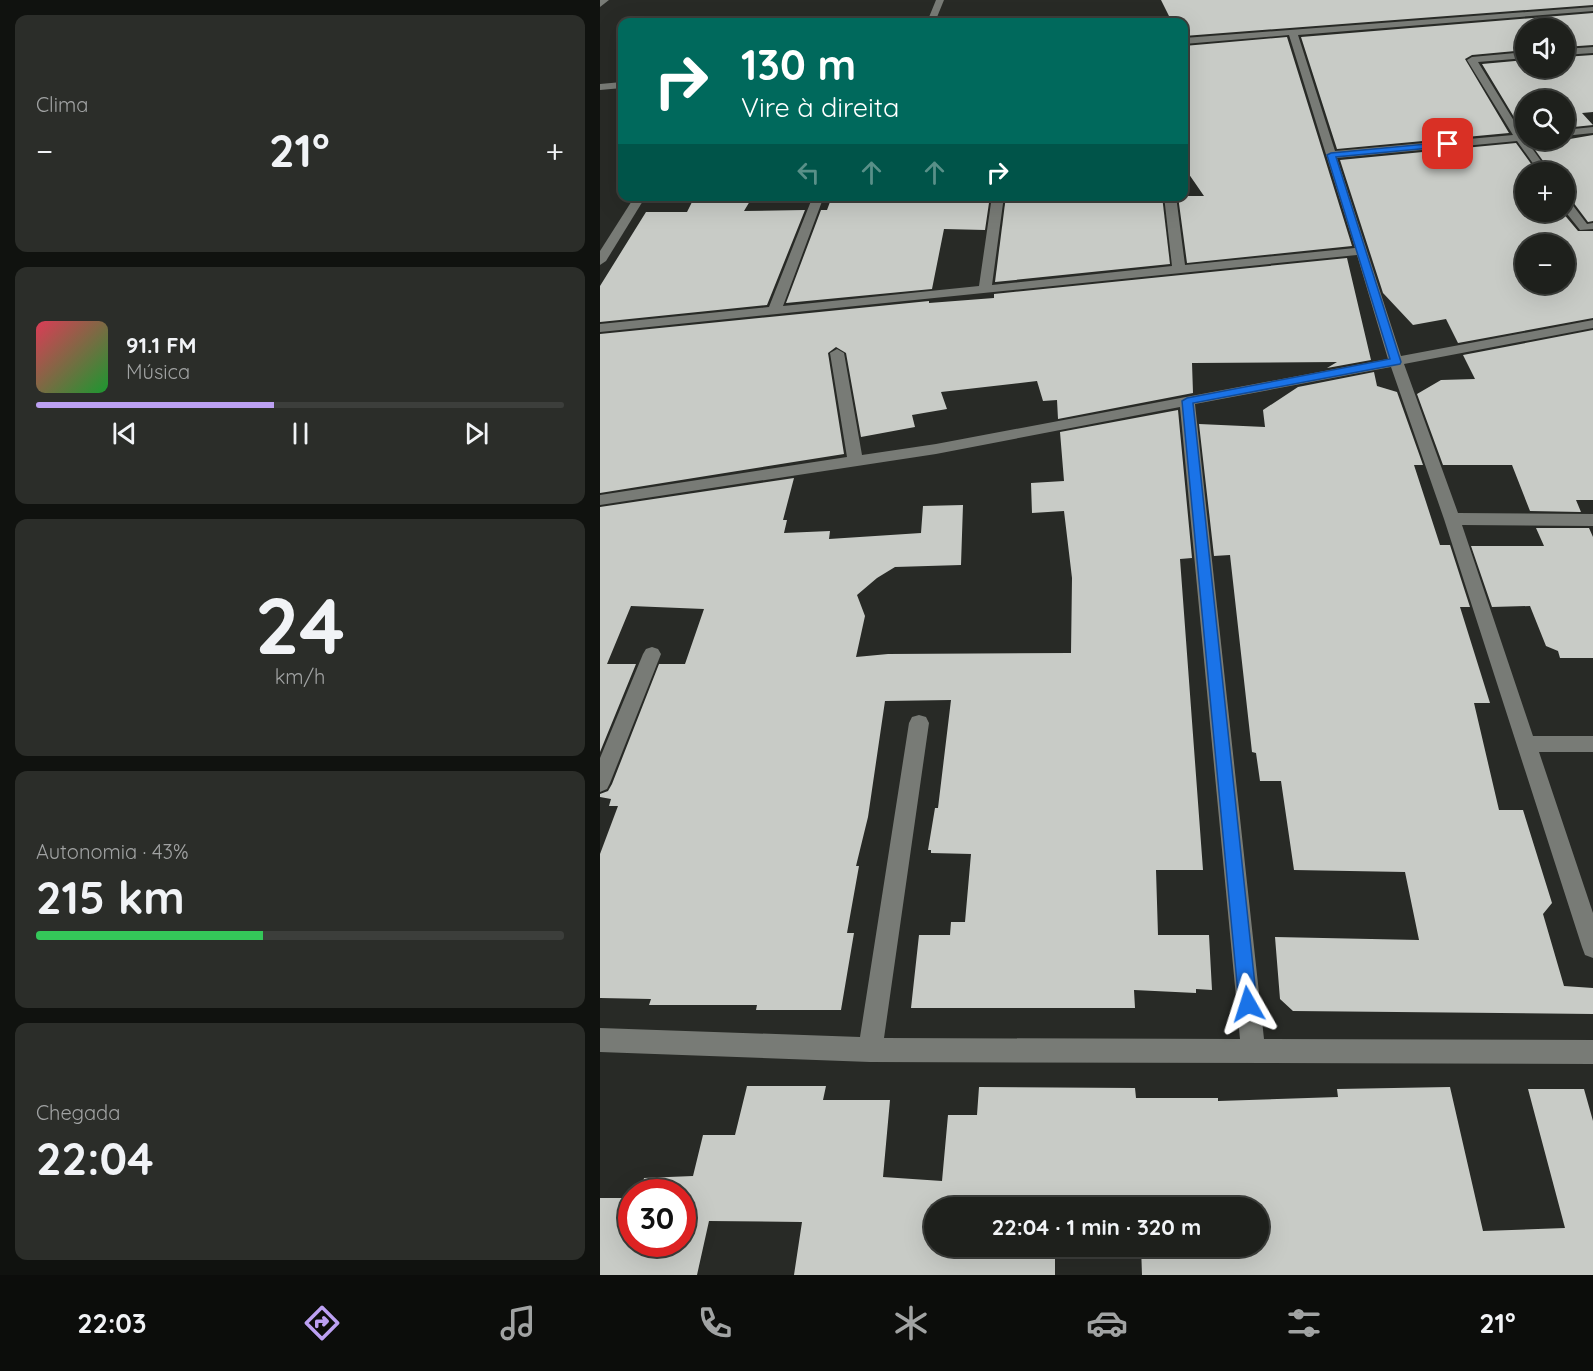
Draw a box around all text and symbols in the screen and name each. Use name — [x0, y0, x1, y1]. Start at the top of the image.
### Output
map controls — [1515, 18, 1575, 294]
button: sound — [1515, 18, 1575, 78]
text: 130 m — [741, 38, 856, 91]
icon: right — [642, 42, 720, 120]
text: Vire à direita — [741, 90, 899, 124]
button: search — [1515, 90, 1575, 150]
text: Clima — [36, 92, 88, 117]
pin — [1422, 118, 1473, 169]
text: 21° — [269, 122, 330, 178]
icon: arrive — [1431, 127, 1464, 160]
text: − — [36, 130, 53, 171]
text: + — [545, 130, 564, 171]
icon: left — [792, 156, 825, 189]
icon: ahead — [855, 156, 888, 189]
icon: ahead — [918, 156, 951, 189]
icon: right — [981, 156, 1014, 189]
button: + — [1515, 162, 1575, 222]
button: − — [1515, 234, 1575, 294]
text: 91.1 FM — [126, 331, 197, 359]
text: Música — [126, 359, 190, 384]
icon: previous — [108, 417, 141, 450]
icon: pause — [284, 417, 317, 450]
icon: next — [460, 417, 493, 450]
text: 24 — [255, 576, 345, 674]
text: km/h — [275, 664, 325, 689]
text: Autonomia · 43% — [36, 839, 189, 864]
text: 215 km — [36, 869, 185, 925]
position arrow — [1216, 972, 1280, 1036]
text: Chegada — [36, 1100, 120, 1125]
text: 22:04 — [36, 1130, 154, 1186]
speed limit sign: 30 — [618, 1179, 696, 1257]
text: 22:04 · 1 min · 320 m — [992, 1213, 1201, 1241]
icon: directions — [301, 1302, 343, 1344]
icon: music — [497, 1302, 539, 1344]
icon: phone — [694, 1302, 736, 1344]
icon: climate — [890, 1302, 932, 1344]
icon: car — [1086, 1302, 1128, 1344]
icon: filters — [1283, 1302, 1325, 1344]
text: 22:03 — [77, 1306, 146, 1340]
text: 21° — [1479, 1306, 1516, 1340]

